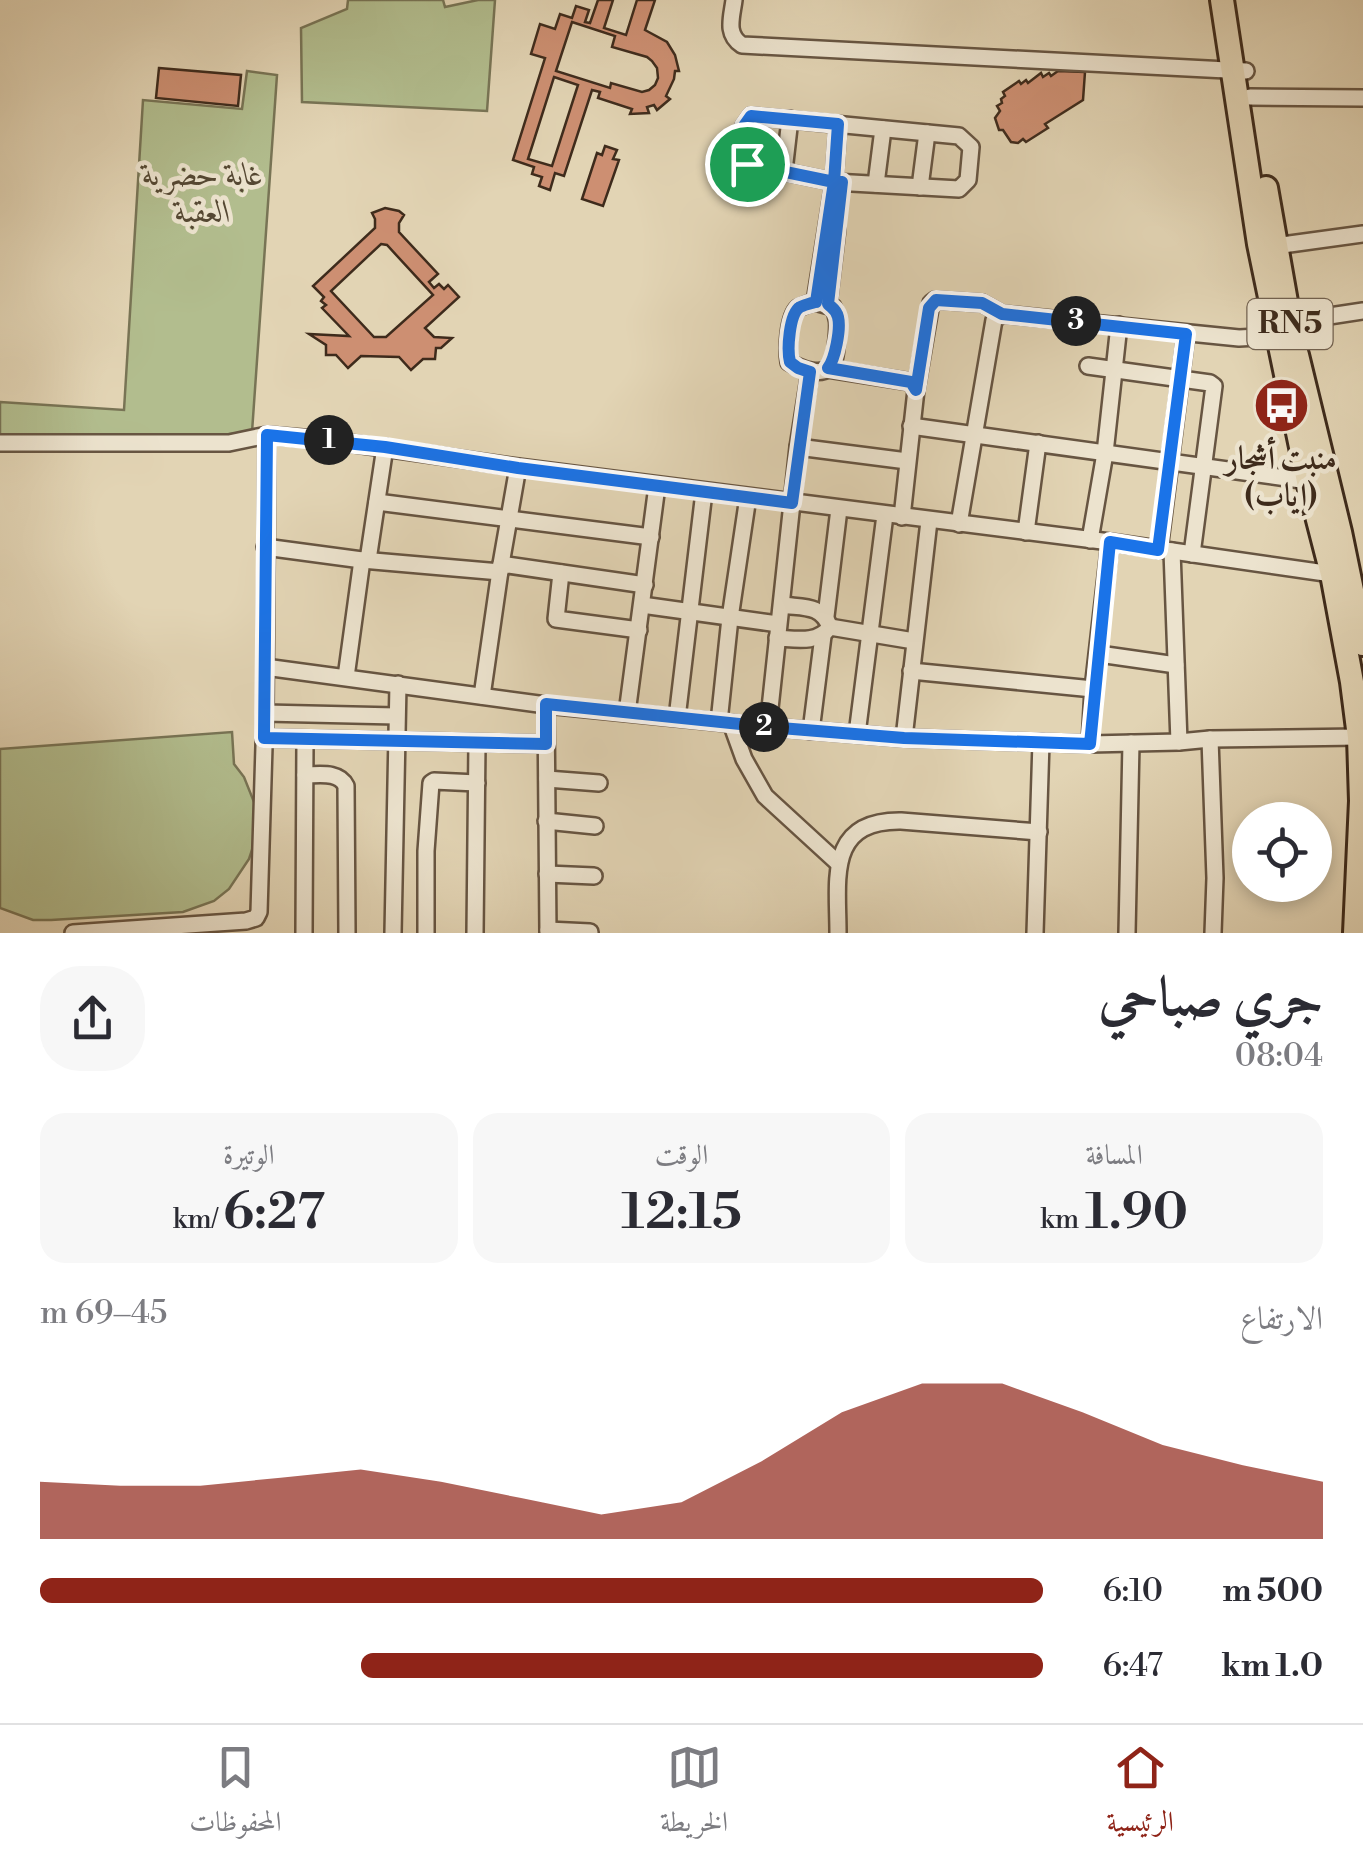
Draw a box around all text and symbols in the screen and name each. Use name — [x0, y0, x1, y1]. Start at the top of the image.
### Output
pin — [705, 122, 790, 207]
icon: arrive — [720, 137, 775, 192]
park label: غابة حضرية العقبة — [139, 155, 264, 232]
pin: 3 — [1051, 296, 1101, 346]
road number: RN5 — [1248, 299, 1332, 349]
text: 3 — [1068, 303, 1084, 338]
bus stop icon: منبت أشجار (إياب) — [1251, 375, 1311, 435]
pin: 1 — [304, 415, 354, 465]
text: 1 — [322, 422, 336, 457]
place label: منبت أشجار (إياب) — [1222, 436, 1337, 517]
pin: 2 — [739, 702, 789, 752]
text: 2 — [755, 709, 773, 744]
map controls — [1232, 802, 1332, 902]
button: locate — [1232, 802, 1332, 902]
text: جري صباحي — [1099, 964, 1323, 1033]
button: share — [40, 966, 145, 1071]
text: 08:04 — [1235, 1036, 1323, 1076]
text: الوتيرة — [223, 1138, 275, 1173]
text: الوقت — [655, 1138, 708, 1173]
text: المسافة — [1086, 1138, 1143, 1173]
text: 6:27 — [223, 1182, 325, 1244]
text: 12:15 — [621, 1182, 742, 1244]
text: 1.90 — [1085, 1182, 1188, 1244]
text: /km — [173, 1202, 223, 1237]
text: km — [1040, 1202, 1085, 1237]
text: 45–69 m — [40, 1293, 167, 1333]
text: الارتفاع — [1240, 1299, 1323, 1339]
text: 6:10 — [1102, 1571, 1163, 1611]
text: 500 m — [1222, 1571, 1323, 1611]
text: 6:47 — [1102, 1646, 1163, 1686]
text: 1.0 km — [1221, 1646, 1323, 1686]
tab: المحفوظات — [189, 1740, 282, 1849]
tab: الخريطة — [660, 1740, 728, 1849]
tab: الرئيسية — [1107, 1740, 1174, 1849]

